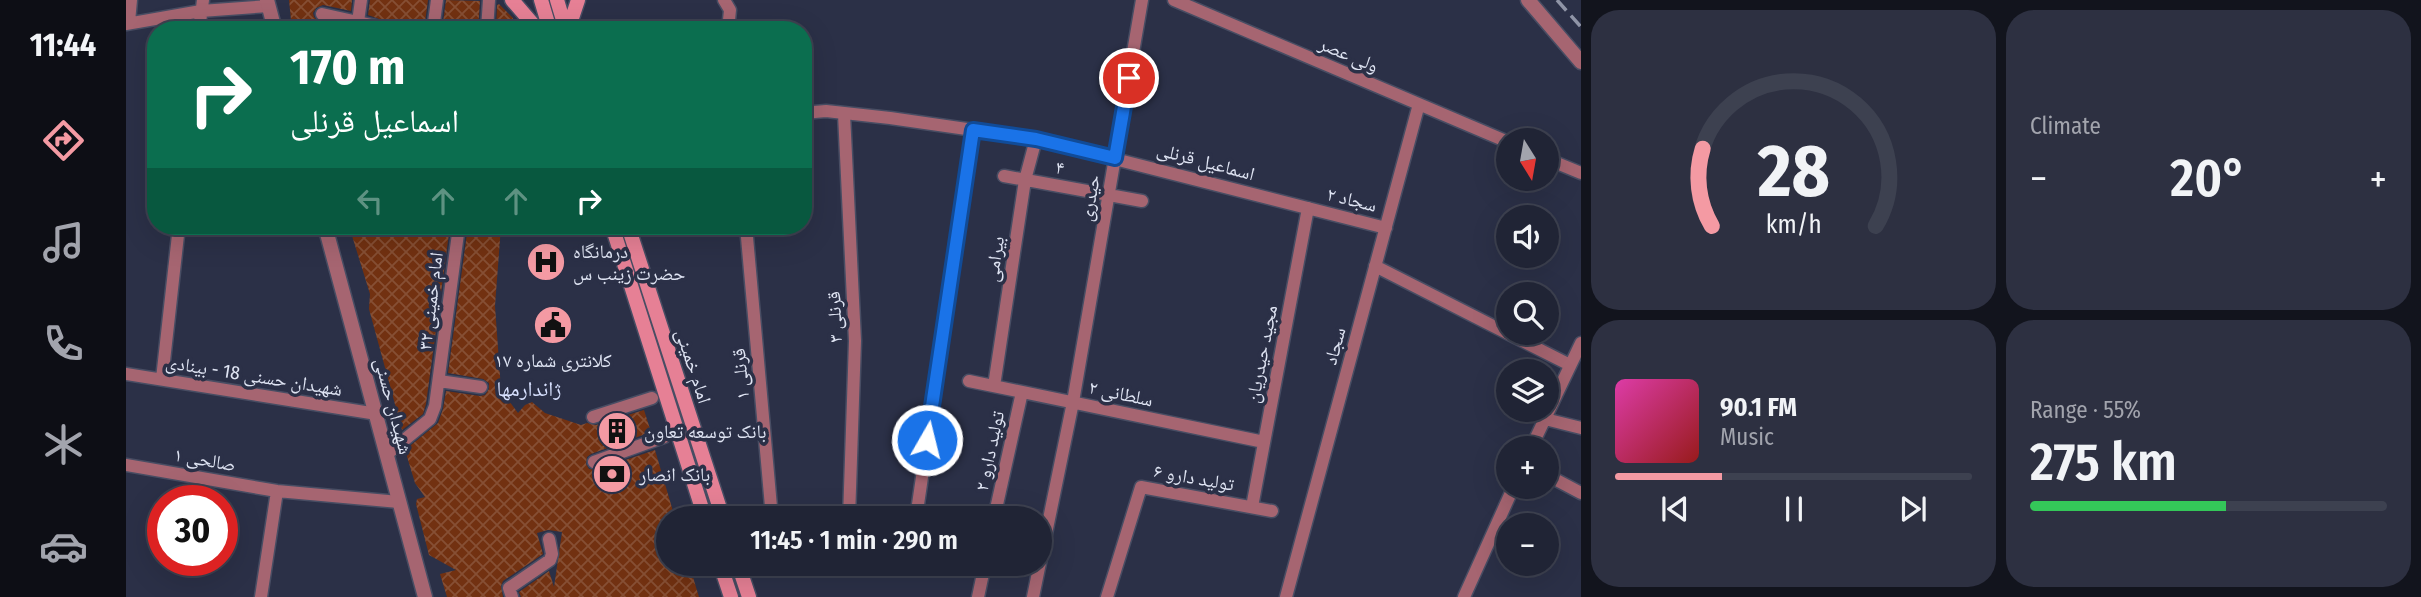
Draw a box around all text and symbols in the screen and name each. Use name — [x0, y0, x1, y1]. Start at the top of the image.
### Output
text: 11:44 — [30, 26, 96, 64]
street label: ولی عصر — [1315, 31, 1382, 77]
text: 170 m — [290, 38, 406, 97]
pin — [1099, 48, 1159, 108]
icon: right — [175, 49, 266, 140]
icon: arrive — [1110, 59, 1148, 97]
text: اسماعیل قرنلی — [290, 102, 459, 140]
text: Climate — [2030, 112, 2101, 140]
icon: directions — [39, 116, 88, 165]
north arrow — [1496, 128, 1559, 191]
map controls — [1496, 128, 1559, 576]
text: 28 — [1756, 128, 1830, 215]
street label: اسماعیل قرنلی — [1154, 137, 1257, 186]
text: 20° — [2170, 147, 2247, 210]
street label: ۴ — [1054, 155, 1066, 180]
text: − — [2030, 156, 2047, 202]
text: + — [2370, 156, 2387, 202]
street label: حیدری — [1074, 173, 1105, 223]
icon: left — [351, 182, 389, 220]
icon: ahead — [424, 182, 462, 220]
icon: ahead — [497, 182, 535, 220]
icon: right — [570, 182, 608, 220]
street label: سجاد ۲ — [1324, 182, 1379, 217]
button: sound — [1496, 205, 1559, 268]
text: km/h — [1766, 210, 1821, 240]
icon: music — [39, 218, 88, 267]
street label: بیرامی — [980, 235, 1009, 283]
place label: درمانگاه حضرت زینب س — [573, 240, 685, 285]
hospital icon: درمانگاه حضرت زینب س — [525, 241, 567, 283]
street label: امام خمینی ۳۲ — [413, 251, 450, 352]
button: search — [1496, 282, 1559, 345]
street label: قرنلی ۳ — [822, 291, 847, 343]
street label: مجید حیدریان — [1241, 303, 1282, 405]
public building icon: کلانتری شماره ۱۷ — [532, 304, 574, 346]
icon: phone — [39, 319, 88, 368]
street label: سجاد — [1318, 325, 1350, 367]
street label: امام خمینی — [669, 326, 716, 407]
street label: قرنلی ۱ — [727, 347, 754, 401]
place label: کلانتری شماره ۱۷ — [494, 349, 612, 372]
street label: شهیدان حسنی 18 - بینادی — [164, 350, 344, 401]
street label: شهیدان حسنی — [370, 355, 417, 457]
button: layers — [1496, 359, 1559, 422]
street label: ۲ سلطانی — [1087, 375, 1155, 412]
district label: ژاندارمها — [497, 376, 561, 402]
text: 90.1 FM — [1720, 392, 1797, 423]
text: Range · 55% — [2030, 396, 2141, 424]
position arrow — [890, 403, 964, 477]
street label: تولید دارو ۲ — [970, 409, 1009, 493]
building icon: بانک توسعه تعاون — [596, 410, 638, 452]
icon: climate — [39, 420, 88, 469]
place label: بانک توسعه تعاون — [644, 420, 767, 443]
text: Music — [1720, 423, 1774, 451]
text: 275 km — [2030, 431, 2177, 494]
button: + — [1496, 436, 1559, 499]
street label: صالحی ۱ — [172, 443, 238, 476]
bank icon: بانک انصار — [591, 453, 633, 495]
street label: تولید دارو ۶ — [1152, 459, 1236, 496]
place label: بانک انصار — [638, 463, 710, 486]
speed limit sign: 30 — [147, 485, 238, 576]
icon: previous — [1656, 490, 1694, 528]
icon: pause — [1775, 490, 1813, 528]
icon: next — [1894, 490, 1932, 528]
button: − — [1496, 513, 1559, 576]
icon: car — [39, 522, 88, 571]
text: 11:45 · 1 min · 290 m — [750, 525, 958, 556]

